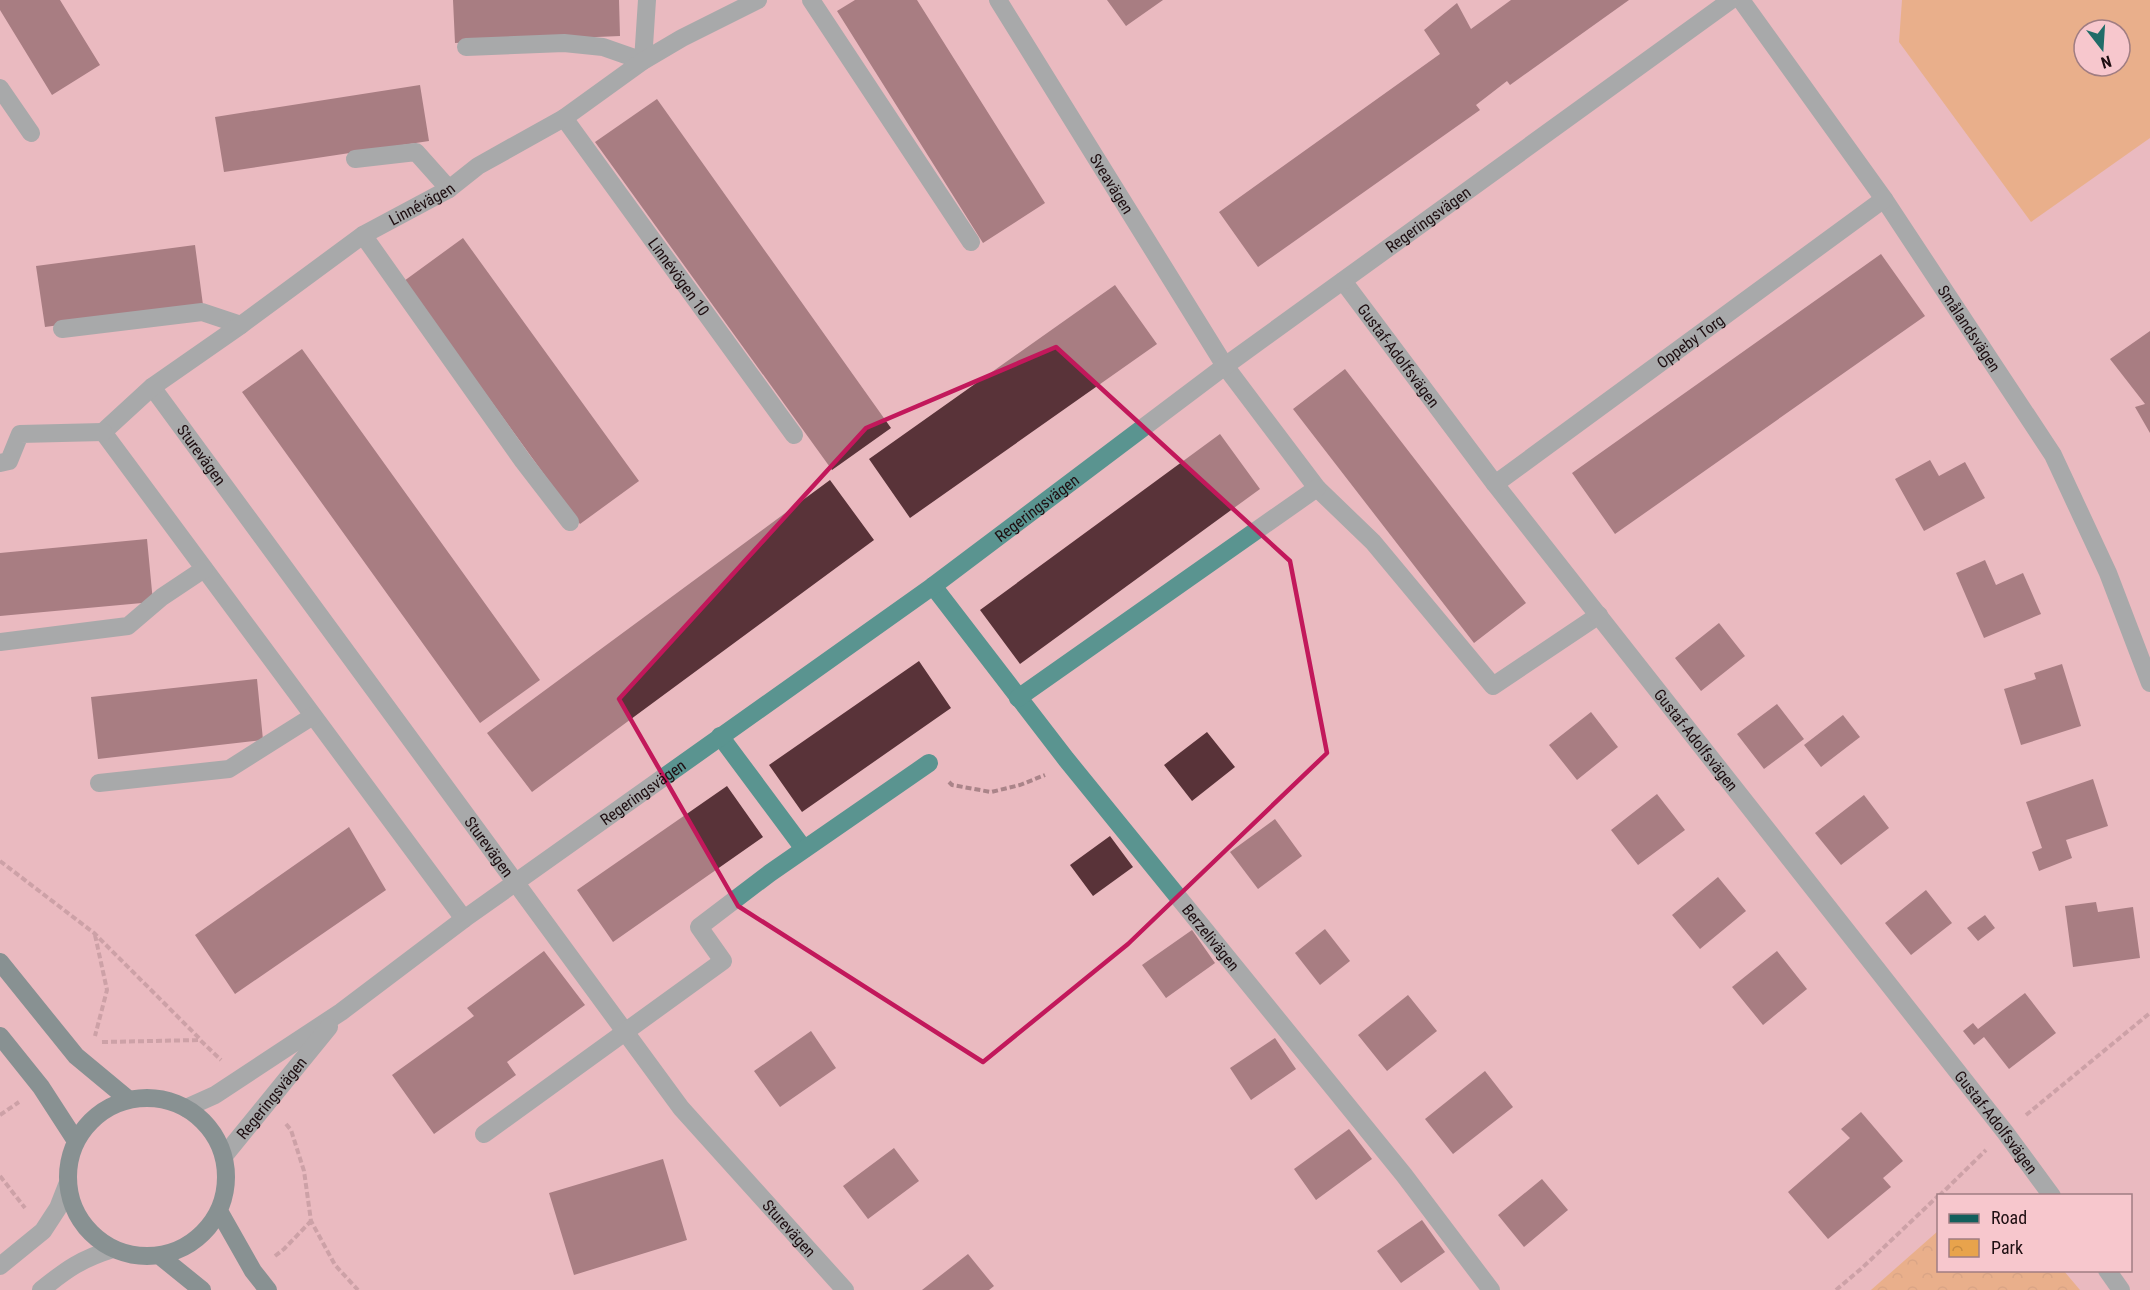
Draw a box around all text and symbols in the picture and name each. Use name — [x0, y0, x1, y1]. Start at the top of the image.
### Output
north arrow — [2072, 18, 2132, 78]
text: N — [2099, 51, 2114, 72]
street label: Sveavägen — [1086, 150, 1137, 218]
street label: Linnévägen — [386, 179, 459, 229]
street label: Regeringsvägen — [1382, 183, 1474, 257]
street label: Linnévögen 10 — [644, 234, 713, 320]
street label: Smålandsvägen — [1934, 282, 2004, 376]
street label: Gustaf-Adolfsvägen — [1353, 300, 1443, 411]
street label: Oppeby Torg — [1653, 310, 1728, 372]
street label: Sturevägen — [173, 421, 230, 489]
street label: Regeringsvägen — [991, 470, 1083, 546]
street label: Gustaf-Adolfsvägen — [1650, 685, 1742, 795]
street label: Regeringsvägen — [597, 756, 689, 829]
street label: Sturevägen — [460, 813, 517, 881]
street label: Berzelivägen — [1178, 900, 1243, 975]
street label: Regeringsvägen — [233, 1053, 311, 1143]
street label: Gustaf-Adolfsvägen — [1950, 1067, 2041, 1178]
legend — [1937, 1194, 2132, 1272]
street label: Sturevägen — [758, 1196, 820, 1261]
text: Road — [1991, 1207, 2027, 1228]
text: Park — [1991, 1237, 2023, 1258]

